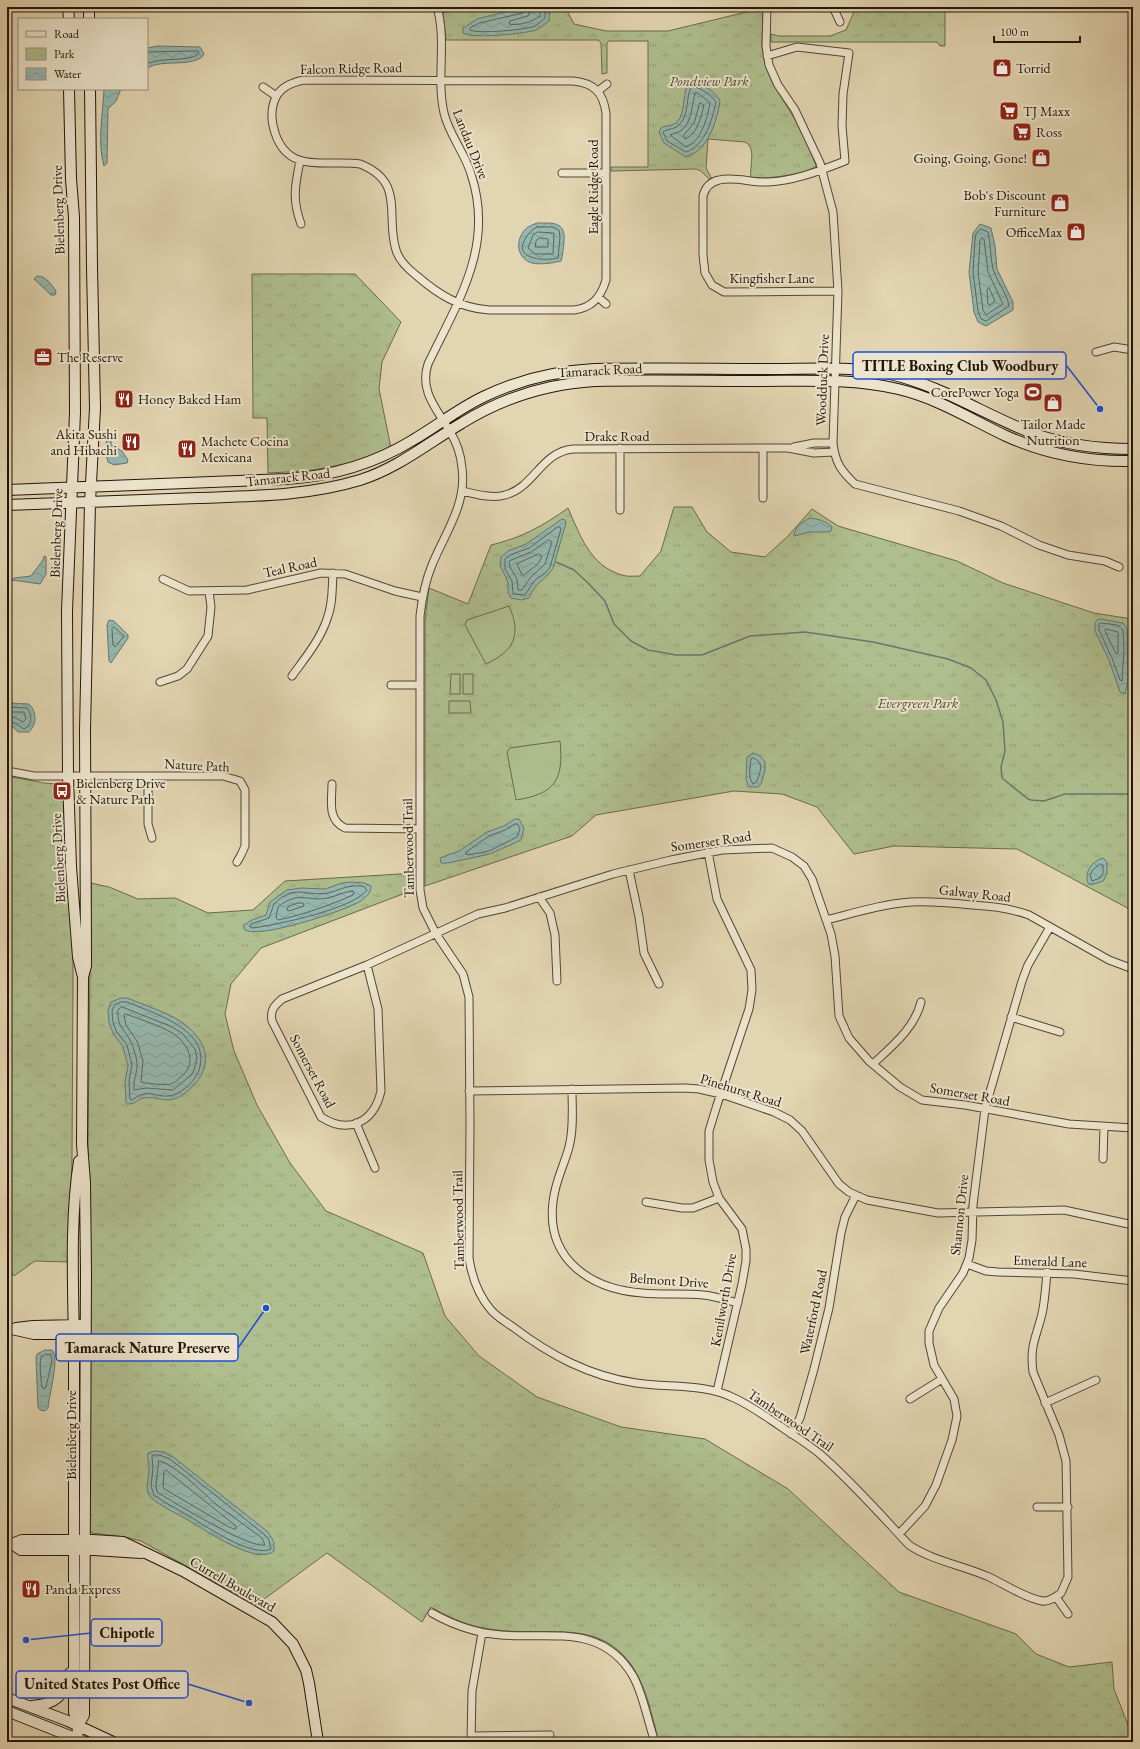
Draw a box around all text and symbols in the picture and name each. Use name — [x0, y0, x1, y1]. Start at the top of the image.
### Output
legend — [18, 18, 148, 90]
scale bar — [994, 18, 1080, 44]
text: 100 m — [1000, 24, 1030, 40]
text: Road — [54, 26, 80, 42]
text: Park — [54, 46, 75, 62]
shop icon: Torrid — [991, 57, 1013, 79]
street label: Falcon Ridge Road — [300, 58, 403, 78]
place label: Torrid — [1016, 59, 1052, 77]
text: Water — [54, 66, 81, 82]
park label: Pondview Park — [669, 72, 749, 90]
supermarket icon: TJ Maxx — [998, 100, 1020, 122]
place label: TJ Maxx — [1023, 102, 1070, 120]
street label: Landau Drive — [449, 106, 493, 182]
supermarket icon: Ross — [1011, 121, 1033, 143]
place label: Ross — [1036, 123, 1062, 141]
street label: Eagle Ridge Road — [584, 139, 602, 235]
shop icon: Going, Going, Gone! — [1030, 147, 1052, 169]
place label: Going, Going, Gone! — [913, 149, 1027, 167]
street label: Bielenberg Drive — [47, 164, 69, 255]
place label: Bob's Discount Furniture — [963, 186, 1047, 220]
shop icon: Bob's Discount Furniture — [1049, 192, 1071, 214]
shop icon: OfficeMax — [1065, 221, 1087, 243]
place label: OfficeMax — [1006, 223, 1062, 241]
street label: Kingfisher Lane — [730, 269, 815, 287]
street label: Woodduck Drive — [811, 333, 833, 426]
office icon: The Reserve — [32, 346, 54, 368]
place label: The Reserve — [57, 348, 124, 366]
callout: TITLE Boxing Club Woodbury — [853, 352, 1066, 379]
text: TITLE Boxing Club Woodbury — [862, 356, 1059, 375]
street label: Tamarack Road — [557, 359, 644, 381]
sports icon: CorePower Yoga — [1022, 381, 1044, 403]
place label: CorePower Yoga — [931, 383, 1019, 401]
restaurant icon: Honey Baked Ham — [113, 388, 135, 410]
place label: Honey Baked Ham — [138, 390, 242, 408]
shop icon: Tailor Made Nutrition — [1042, 392, 1064, 414]
place label: Tailor Made Nutrition — [1020, 415, 1086, 449]
place label: Akita Sushi and Hibachi — [51, 425, 118, 459]
street label: Drake Road — [585, 427, 650, 445]
restaurant icon: Akita Sushi and Hibachi — [120, 431, 142, 453]
place label: Machete Cocina Mexicana — [201, 432, 289, 466]
restaurant icon: Machete Cocina Mexicana — [176, 438, 198, 460]
street label: Tamarack Road — [245, 464, 332, 490]
street label: Bielenberg Drive — [45, 487, 67, 578]
street label: Teal Road — [262, 552, 319, 581]
park label: Evergreen Park — [877, 694, 959, 712]
street label: Nature Path — [164, 754, 230, 776]
place label: Bielenberg Drive & Nature Path — [76, 774, 166, 808]
bus stop icon: Bielenberg Drive & Nature Path — [51, 780, 73, 802]
street label: Tamberwood Trail — [398, 797, 418, 898]
street label: Bielenberg Drive — [47, 812, 69, 903]
street label: Somerset Road — [670, 826, 753, 856]
street label: Galway Road — [938, 880, 1013, 906]
street label: Somerset Road — [286, 1031, 340, 1112]
street label: Pinehurst Road — [698, 1069, 785, 1111]
street label: Somerset Road — [929, 1078, 1012, 1110]
street label: Tamberwood Trail — [448, 1169, 468, 1270]
street label: Shannon Drive — [946, 1173, 972, 1256]
street label: Kenilworth Drive — [706, 1251, 740, 1348]
street label: Emerald Lane — [1013, 1251, 1088, 1271]
street label: Waterford Road — [795, 1267, 831, 1356]
street label: Belmont Drive — [629, 1268, 710, 1292]
callout: Tamarack Nature Preserve — [56, 1334, 238, 1361]
text: Tamarack Nature Preserve — [64, 1338, 230, 1357]
street label: Tamberwood Trail — [745, 1385, 838, 1456]
street label: Bielenberg Drive — [62, 1390, 80, 1480]
street label: Currell Boulevard — [187, 1552, 280, 1616]
restaurant icon: Panda Express — [20, 1578, 42, 1600]
place label: Panda Express — [45, 1580, 121, 1598]
callout: Chipotle — [91, 1619, 162, 1646]
text: Chipotle — [99, 1623, 155, 1642]
callout: United States Post Office — [16, 1671, 188, 1698]
text: United States Post Office — [24, 1674, 180, 1693]

